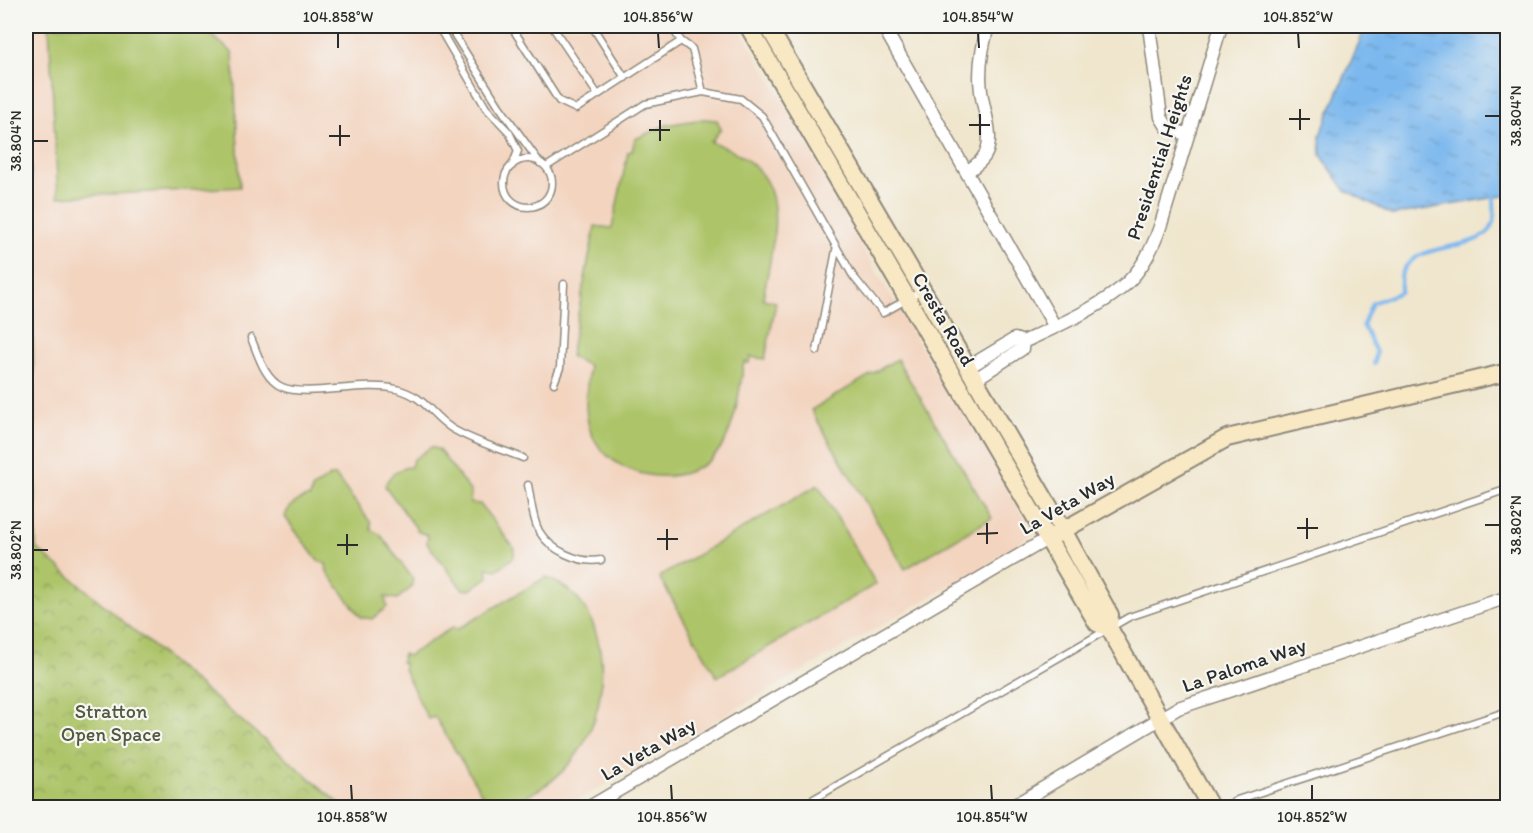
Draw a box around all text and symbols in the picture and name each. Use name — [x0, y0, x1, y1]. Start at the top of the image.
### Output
text: 104.858°W — [303, 8, 373, 26]
text: 104.856°W — [623, 8, 693, 26]
text: 104.854°W — [942, 8, 1014, 26]
text: 104.852°W — [1263, 8, 1333, 26]
street label: Presidential Heights — [1121, 71, 1197, 243]
text: 38.804°N — [1507, 85, 1525, 147]
text: 38.804°N — [7, 110, 25, 172]
street label: Cresta Road — [907, 268, 981, 370]
street label: La Veta Way — [1015, 466, 1119, 540]
text: 38.802°N — [1507, 495, 1525, 555]
text: 38.802°N — [7, 520, 25, 580]
street label: La Paloma Way — [1179, 632, 1310, 697]
park label: Stratton Open Space — [61, 699, 161, 746]
street label: La Veta Way — [596, 712, 700, 786]
text: 104.858°W — [317, 808, 387, 826]
text: 104.856°W — [637, 808, 707, 826]
text: 104.854°W — [956, 808, 1028, 826]
text: 104.852°W — [1277, 808, 1347, 826]

